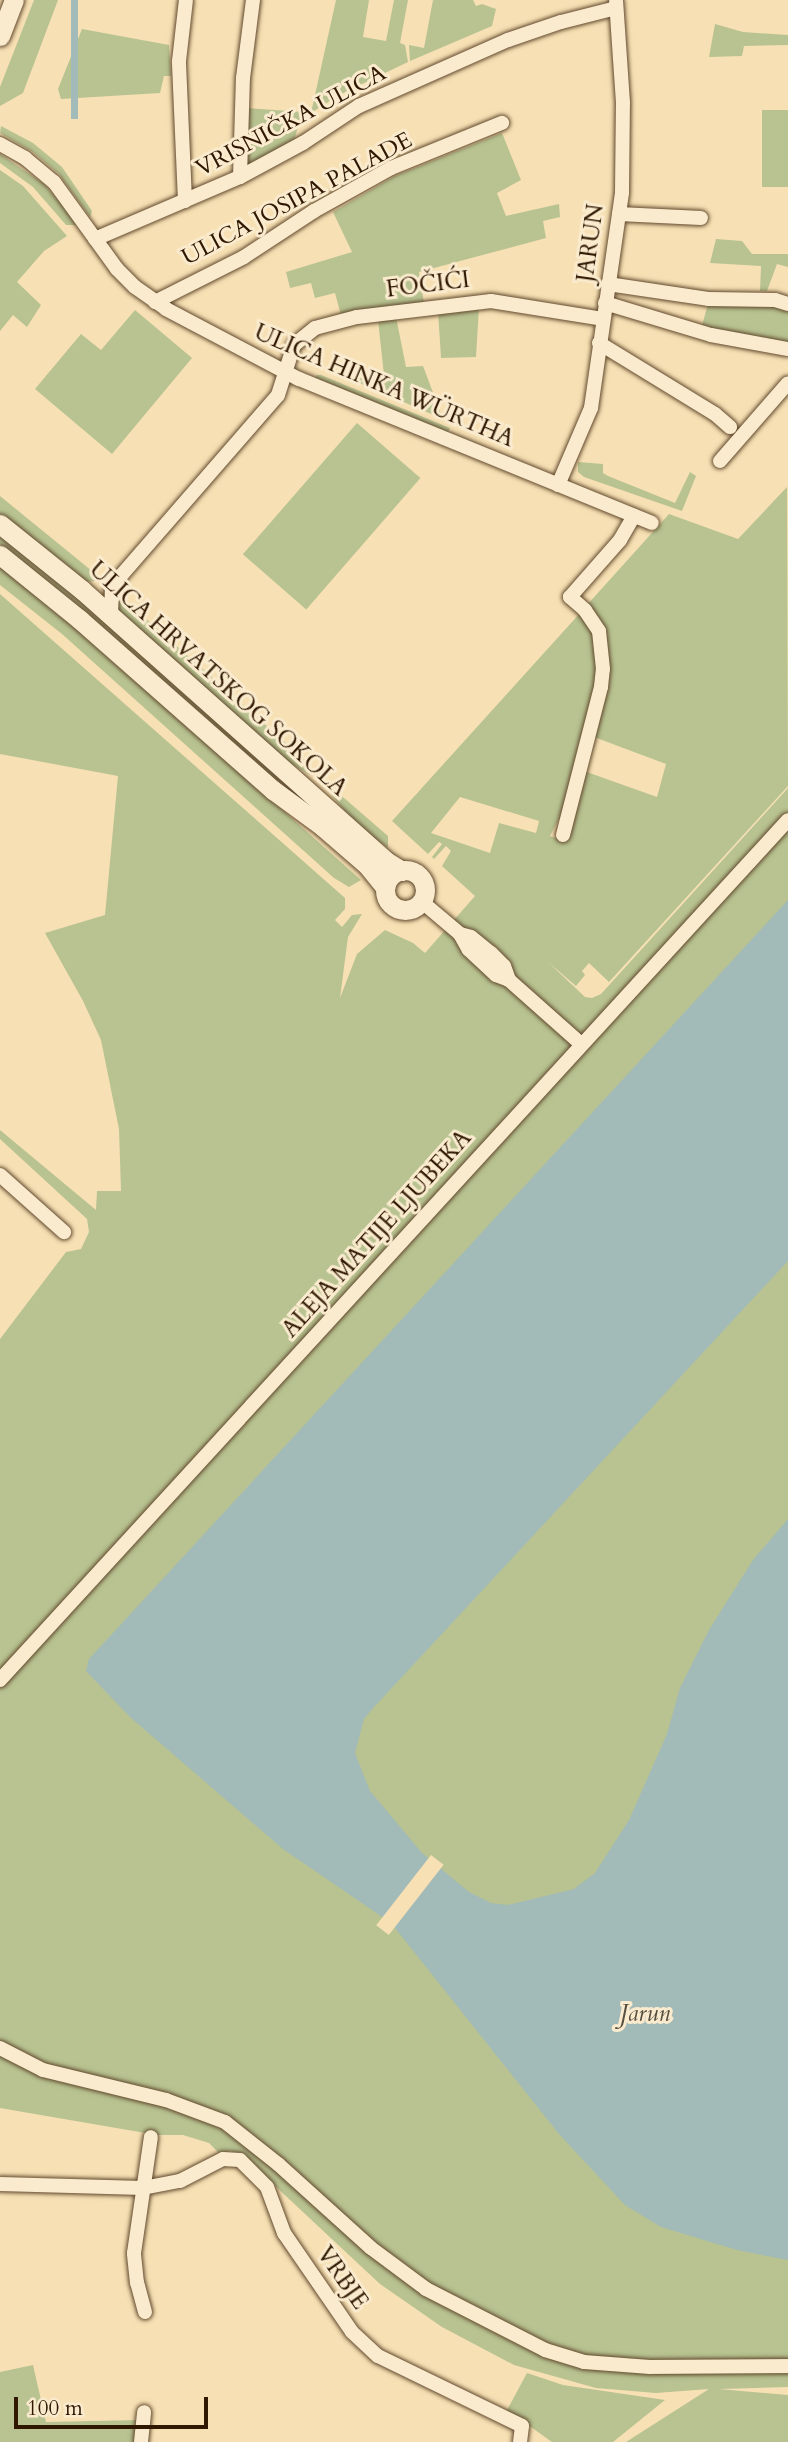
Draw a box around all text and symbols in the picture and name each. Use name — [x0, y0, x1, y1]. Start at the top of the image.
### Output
street label: VRISNIČKA ULICA — [191, 59, 391, 183]
street label: ULICA JOSIPA PALADE — [177, 126, 417, 272]
street label: JARUN — [572, 202, 610, 284]
street label: FOČIĆI — [385, 266, 471, 304]
street label: ULICA HINKA WÜRTHA — [250, 319, 518, 453]
street label: ULICA HRVATSKOG SOKOLA — [83, 556, 353, 802]
street label: ALEJA MATIJE LJUBEKA — [277, 1125, 477, 1343]
water label: Jarun — [620, 2000, 670, 2028]
street label: VRBJE — [310, 2241, 374, 2315]
scale bar — [18, 2382, 212, 2426]
text: 100 m — [27, 2394, 83, 2423]

